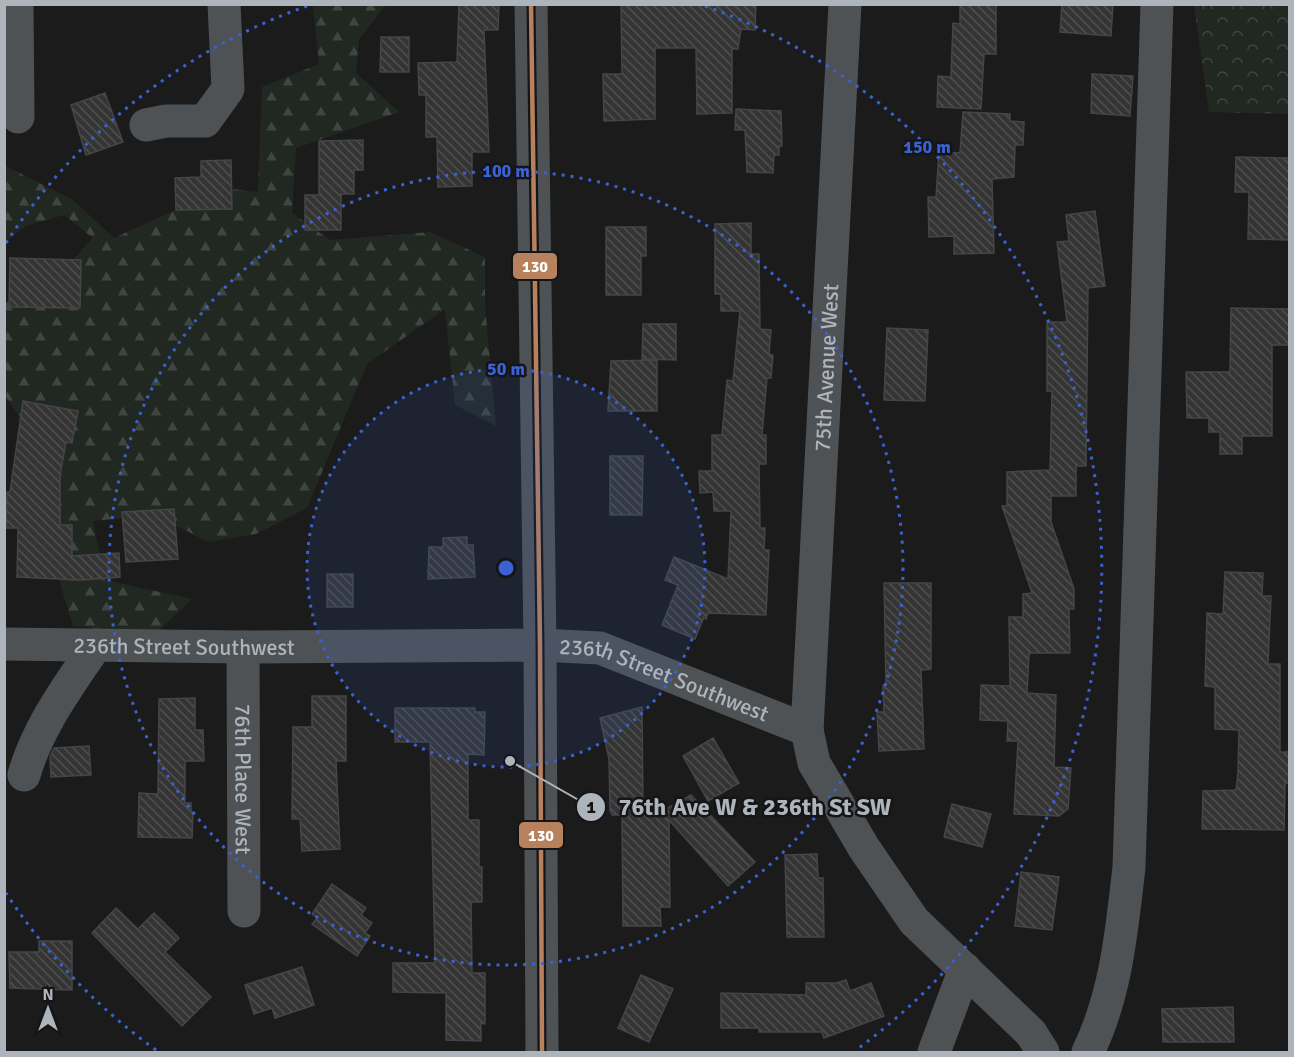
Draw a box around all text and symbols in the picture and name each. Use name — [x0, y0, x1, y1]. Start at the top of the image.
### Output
text: 150 m — [903, 136, 951, 158]
text: 100 m — [482, 160, 530, 182]
line badge: 130 — [512, 252, 558, 280]
text: 130 — [522, 257, 548, 277]
street label: 75th Avenue West — [808, 283, 844, 452]
text: 50 m — [487, 358, 525, 380]
centre of rings — [496, 558, 516, 578]
street label: 236th Street Southwest — [73, 631, 295, 661]
street label: 236th Street Southwest — [559, 632, 773, 727]
street label: 76th Place West — [230, 704, 257, 855]
callout: 76th Ave W & 236th St SW — [576, 786, 903, 828]
text: 76th Ave W & 236th St SW — [618, 792, 892, 822]
text: 1 — [586, 796, 596, 818]
line badge: 130 — [518, 821, 564, 849]
text: 130 — [528, 826, 554, 846]
north arrow — [18, 979, 78, 1039]
text: N — [42, 985, 54, 1005]

